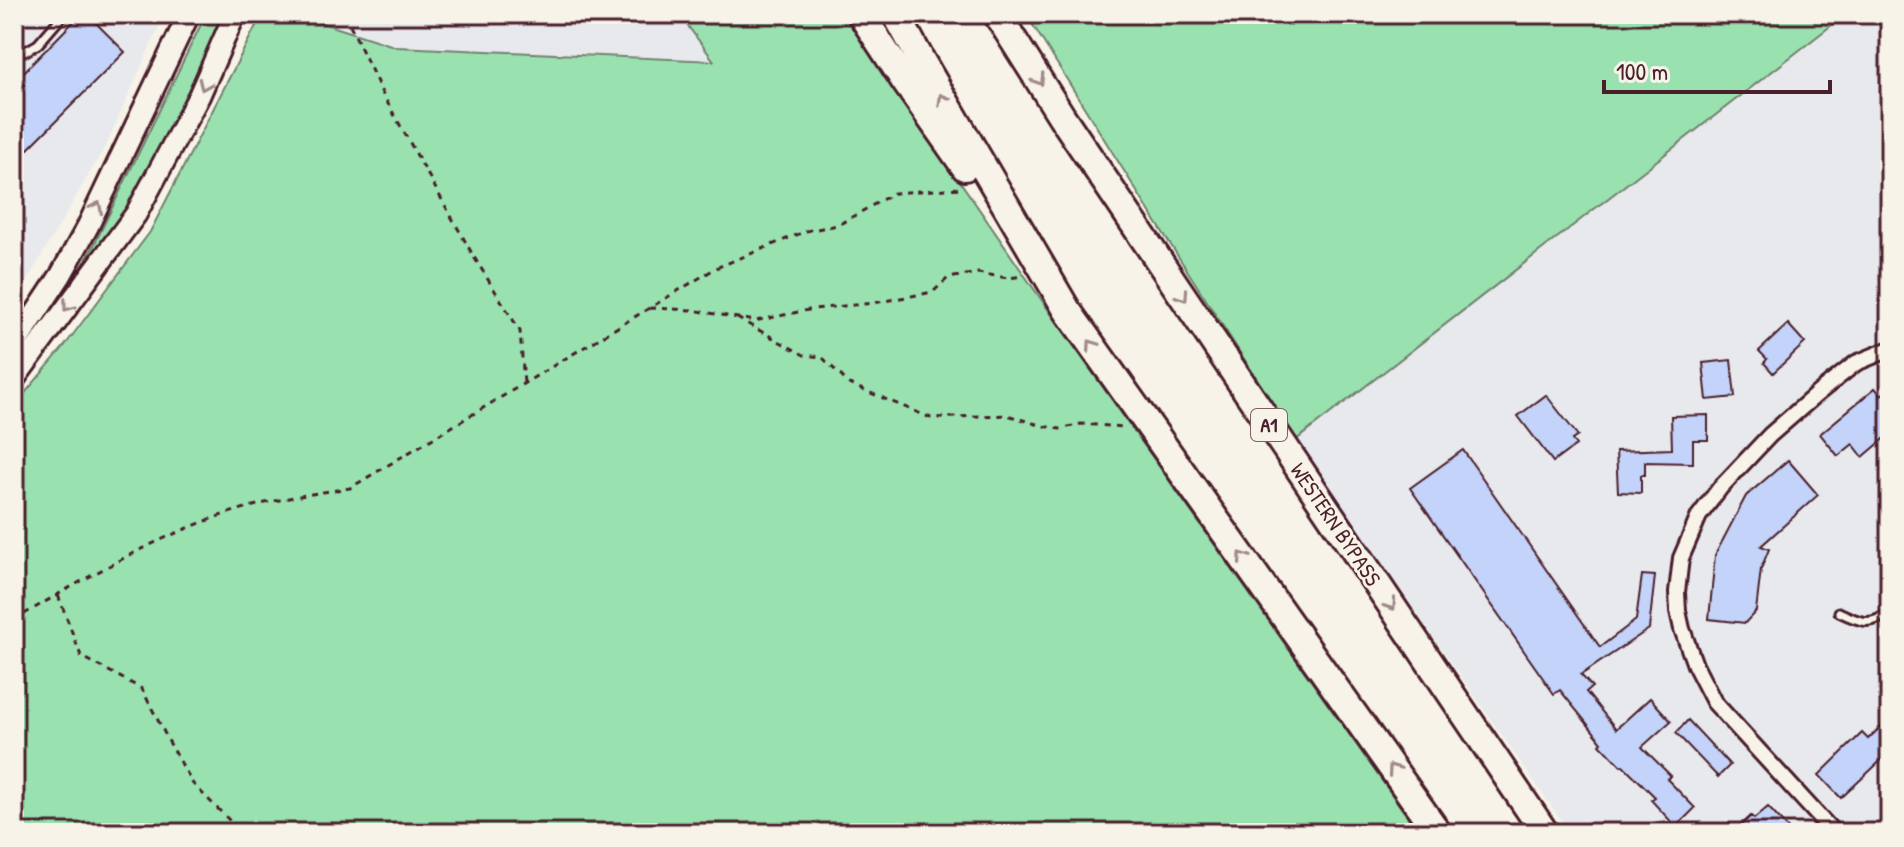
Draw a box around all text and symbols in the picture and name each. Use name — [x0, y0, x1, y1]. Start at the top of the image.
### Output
scale bar — [1604, 44, 1830, 94]
text: 100 m — [1616, 55, 1668, 87]
one-way arrow — [1029, 71, 1044, 86]
one-way arrow — [197, 77, 213, 91]
one-way arrow — [937, 93, 953, 108]
one-way arrow — [87, 200, 103, 215]
one-way arrow — [1173, 288, 1188, 302]
one-way arrow — [63, 297, 78, 312]
one-way arrow — [1088, 339, 1102, 353]
road number: A1 — [1251, 409, 1287, 441]
street label: WESTERN BYPASS — [1284, 457, 1388, 591]
one-way arrow — [1238, 552, 1252, 566]
one-way arrow — [1381, 596, 1396, 610]
one-way arrow — [1388, 764, 1403, 778]

